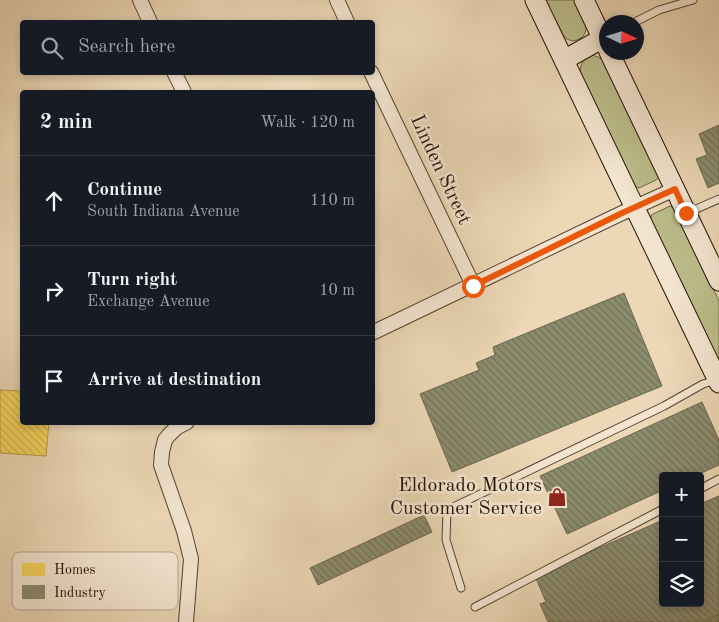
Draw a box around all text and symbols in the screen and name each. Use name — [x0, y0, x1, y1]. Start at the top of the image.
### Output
north arrow — [599, 15, 644, 60]
search box — [20, 20, 375, 75]
icon: search — [38, 34, 66, 62]
text: Search here — [78, 38, 175, 57]
text: 2 min — [40, 112, 93, 133]
street label: Linden Street — [406, 112, 474, 228]
text: Walk · 120 m — [260, 115, 355, 131]
text: Continue — [87, 181, 162, 200]
icon: ahead — [40, 187, 68, 215]
text: 110 m — [310, 193, 355, 209]
route end — [675, 202, 698, 225]
text: South Indiana Avenue — [87, 204, 240, 220]
text: Turn right — [87, 271, 177, 290]
route start — [462, 275, 485, 298]
icon: right — [40, 277, 68, 305]
text: 10 m — [319, 283, 355, 299]
text: Exchange Avenue — [87, 294, 210, 310]
icon: arrive — [40, 367, 68, 395]
text: Arrive at destination — [87, 371, 261, 390]
map controls — [659, 472, 704, 607]
button: + — [659, 472, 704, 517]
place label: Eldorado Motors Customer Service — [390, 476, 542, 519]
shop icon: Eldorado Motors Customer Service — [546, 486, 568, 508]
button: − — [659, 517, 704, 562]
legend — [12, 552, 178, 610]
button: layers — [659, 562, 704, 607]
text: Homes — [54, 563, 96, 577]
text: Industry — [54, 586, 107, 600]

